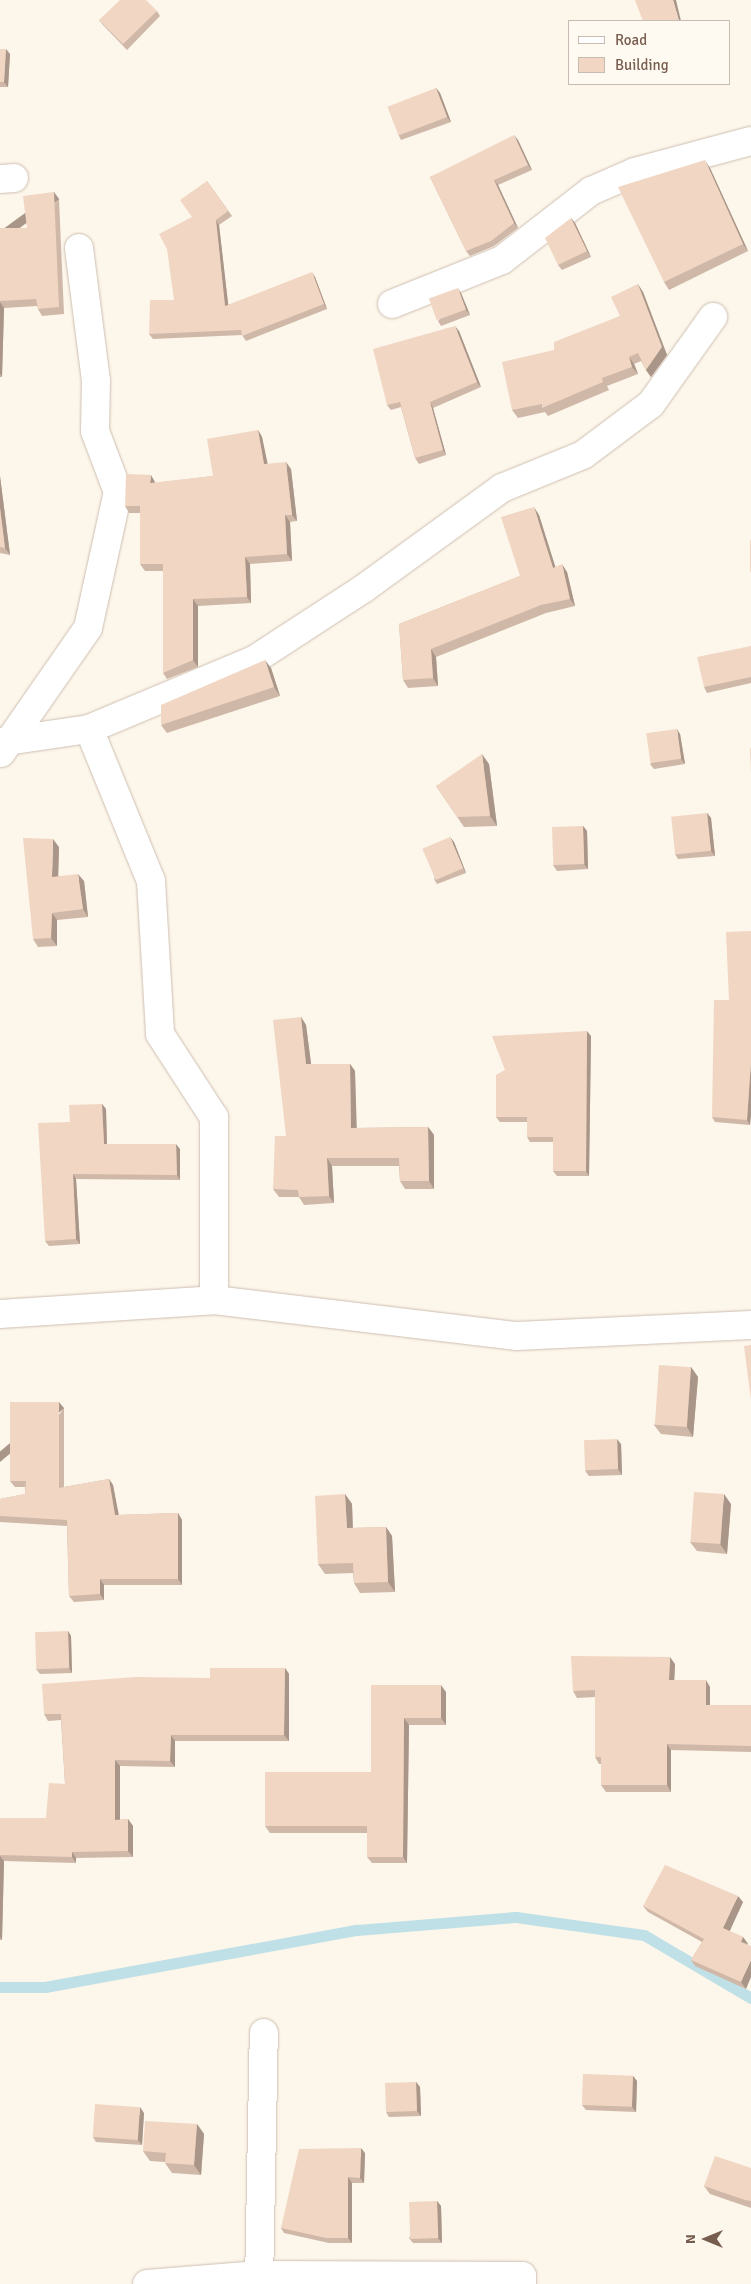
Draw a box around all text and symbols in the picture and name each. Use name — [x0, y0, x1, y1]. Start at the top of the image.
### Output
legend — [568, 20, 731, 85]
text: Road — [615, 31, 647, 49]
text: Building — [615, 56, 669, 74]
north arrow — [681, 2214, 731, 2264]
text: N — [682, 2234, 699, 2244]

